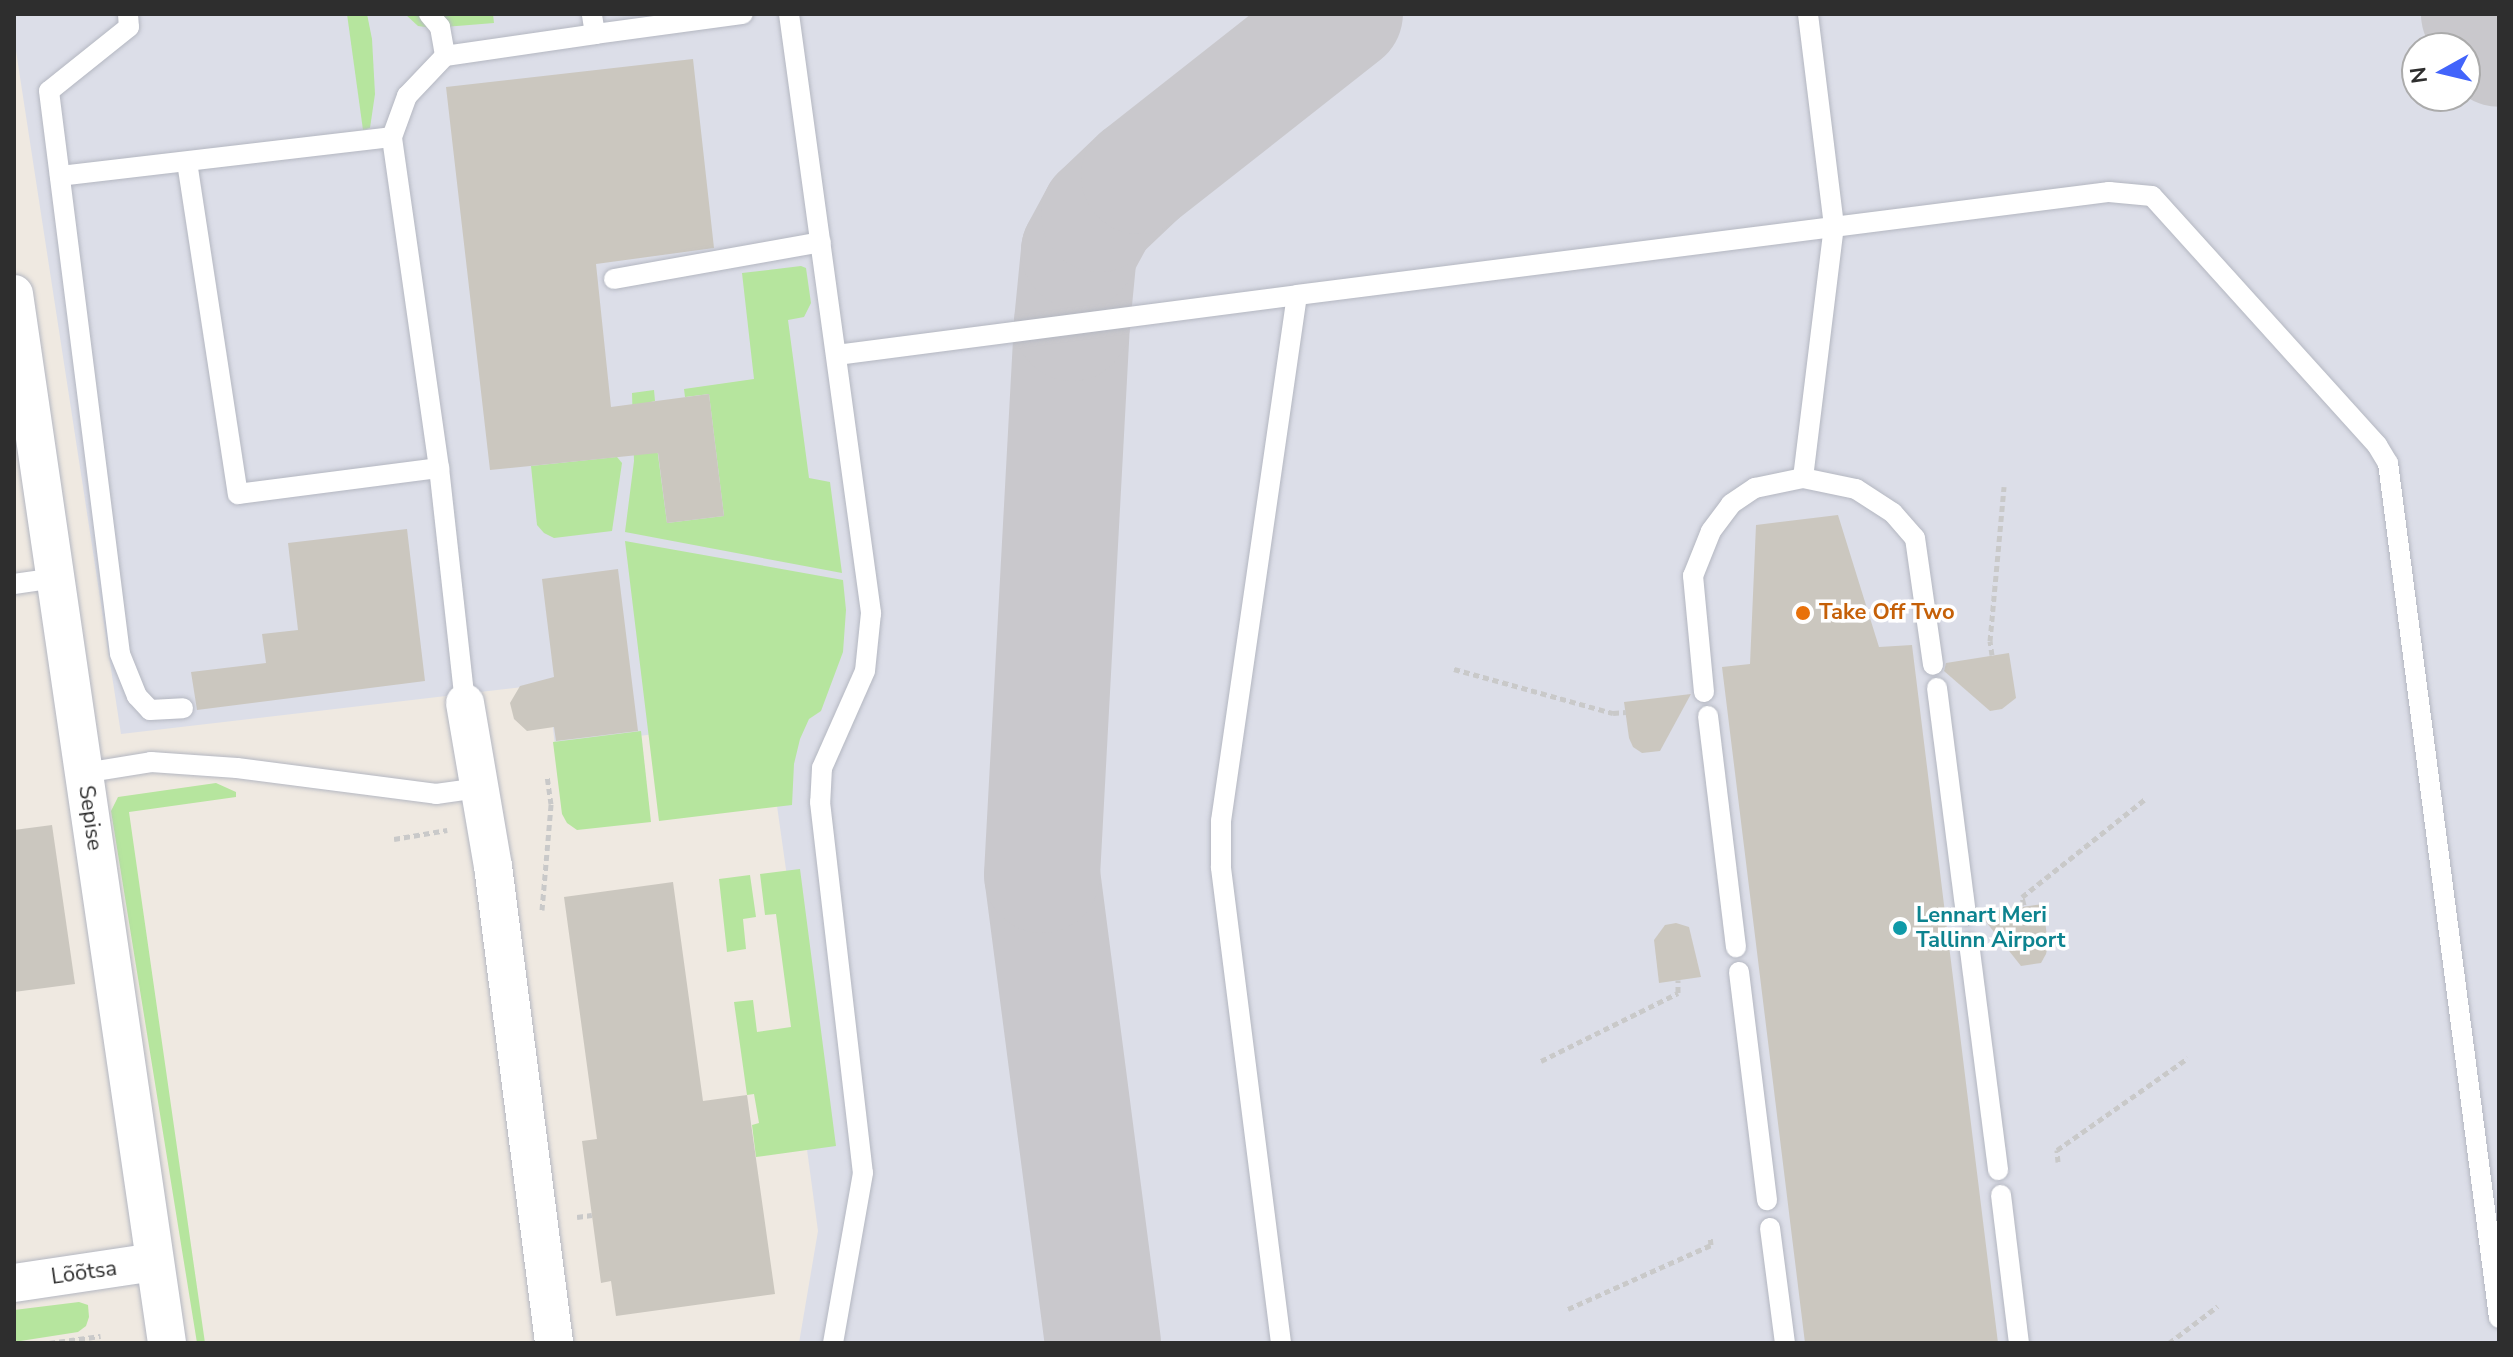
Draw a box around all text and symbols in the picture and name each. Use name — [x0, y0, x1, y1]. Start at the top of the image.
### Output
north arrow — [2401, 32, 2481, 112]
text: N — [2403, 65, 2435, 85]
place label: Take Off Two — [1819, 600, 1955, 626]
marker: Take Off Two — [1794, 604, 1812, 622]
street label: Sepise — [72, 784, 108, 852]
place label: Lennart Meri Tallinn Airport — [1916, 902, 2065, 954]
marker: Lennart Meri Tallinn Airport — [1891, 919, 1909, 937]
street label: Lõõtsa — [49, 1255, 119, 1291]

